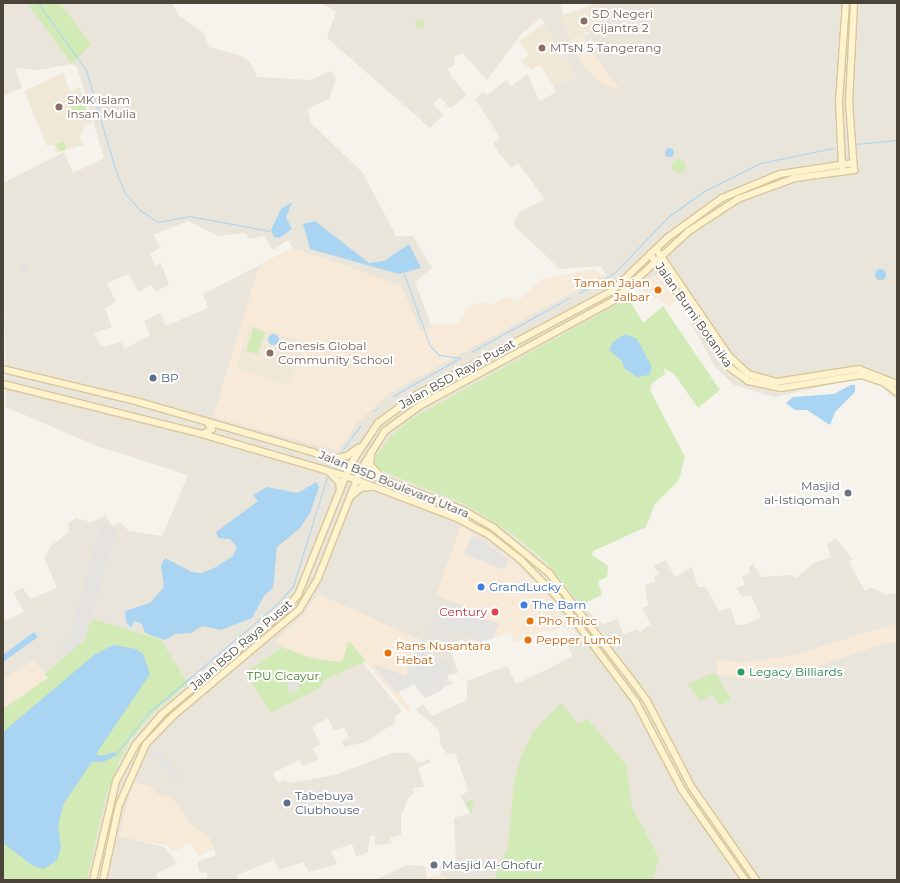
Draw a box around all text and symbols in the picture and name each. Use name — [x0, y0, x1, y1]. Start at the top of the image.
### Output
place label: SD Negeri Cijantra 2 — [592, 7, 653, 35]
marker: SD Negeri Cijantra 2 — [579, 16, 589, 26]
place label: MTsN 5 Tangerang — [550, 41, 662, 55]
marker: MTsN 5 Tangerang — [537, 43, 547, 53]
place label: SMK Islam Insan Mulia — [67, 93, 136, 121]
marker: SMK Islam Insan Mulia — [54, 102, 64, 112]
street label: Jalan Bumi Botanika — [652, 260, 736, 370]
place label: Taman Jajan Jalbar — [574, 276, 650, 304]
marker: Taman Jajan Jalbar — [653, 285, 663, 295]
street label: Jalan BSD Raya Pusat — [396, 336, 518, 412]
place label: Genesis Global Community School — [278, 339, 393, 367]
marker: Genesis Global Community School — [265, 348, 275, 358]
place label: BP — [161, 371, 179, 385]
marker: BP — [148, 373, 158, 383]
street label: Jalan BSD Boulevard Utara — [317, 447, 471, 521]
place label: Masjid al-Istiqomah — [764, 479, 840, 507]
marker: Masjid al-Istiqomah — [843, 488, 853, 498]
place label: GrandLucky — [489, 580, 561, 594]
marker: GrandLucky — [476, 582, 486, 592]
street label: Jalan BSD Raya Pusat — [187, 597, 295, 693]
place label: The Barn — [532, 598, 586, 612]
marker: The Barn — [519, 600, 529, 610]
place label: Century — [439, 605, 487, 619]
marker: Century — [490, 607, 500, 617]
place label: Pho Thicc — [538, 614, 597, 628]
marker: Pho Thicc — [525, 616, 535, 626]
place label: Pepper Lunch — [536, 633, 621, 647]
marker: Pepper Lunch — [523, 635, 533, 645]
place label: Rans Nusantara Hebat — [396, 639, 491, 667]
marker: Rans Nusantara Hebat — [383, 648, 393, 658]
place label: Legacy Billiards — [749, 665, 843, 679]
marker: Legacy Billiards — [736, 667, 746, 677]
park label: TPU Cicayur — [247, 669, 319, 683]
place label: Tabebuya Clubhouse — [295, 789, 360, 817]
marker: Tabebuya Clubhouse — [282, 798, 292, 808]
place label: Masjid Al-Ghofur — [442, 858, 543, 872]
marker: Masjid Al-Ghofur — [429, 860, 439, 870]

